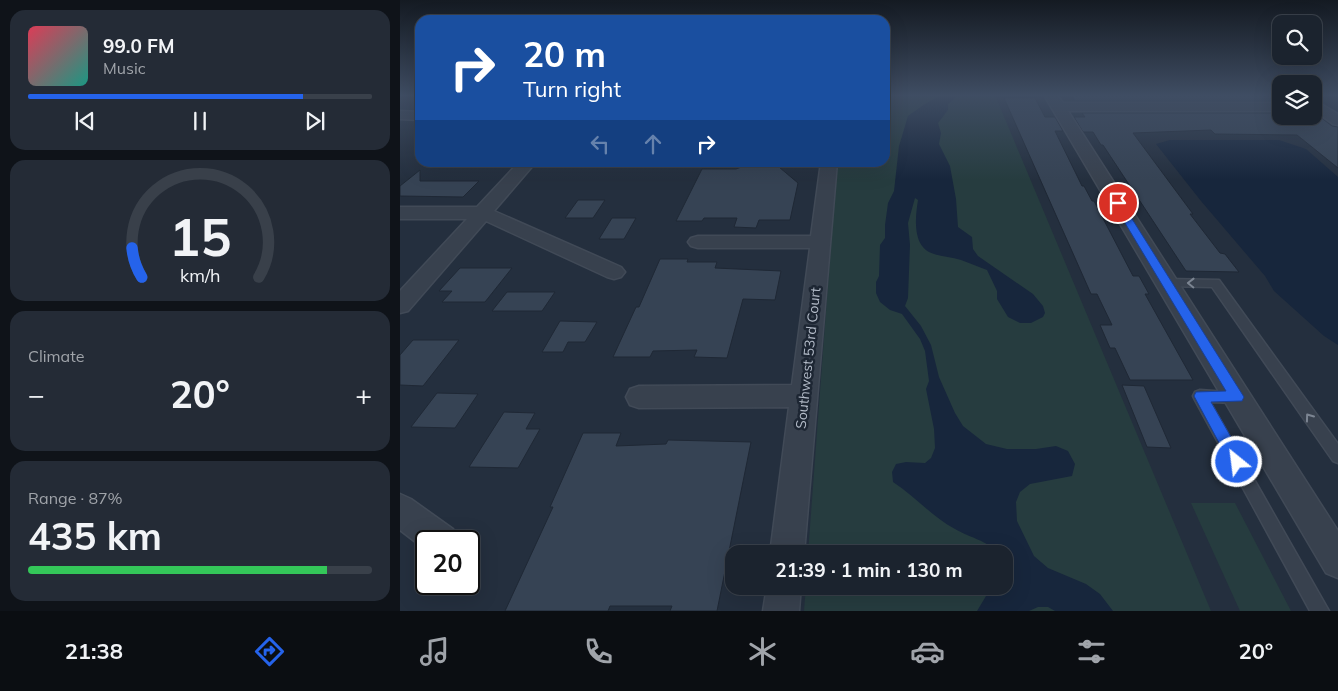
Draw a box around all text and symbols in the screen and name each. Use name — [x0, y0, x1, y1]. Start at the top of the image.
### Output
map controls — [1272, 15, 1322, 125]
button: search — [1272, 15, 1322, 65]
text: 20 m — [523, 32, 606, 76]
text: 99.0 FM — [103, 34, 175, 58]
icon: right — [440, 35, 505, 100]
text: Music — [103, 58, 146, 78]
text: Turn right — [523, 75, 621, 103]
button: layers — [1272, 75, 1322, 125]
icon: previous — [71, 107, 99, 135]
icon: pause — [186, 107, 214, 135]
icon: next — [301, 107, 329, 135]
icon: left — [586, 130, 614, 158]
icon: ahead — [639, 130, 667, 158]
icon: right — [692, 130, 720, 158]
pin — [1097, 182, 1139, 224]
icon: arrive — [1104, 189, 1132, 217]
text: 15 — [169, 204, 231, 269]
text: km/h — [180, 264, 220, 286]
one-way arrow — [1186, 278, 1194, 288]
street label: Southwest 53rd Court — [792, 286, 824, 430]
text: Climate — [28, 346, 84, 366]
text: 20° — [170, 370, 230, 418]
text: − — [28, 377, 45, 412]
text: + — [355, 377, 372, 412]
one-way arrow — [1306, 413, 1315, 423]
position arrow — [1210, 435, 1262, 487]
text: Range · 87% — [28, 488, 123, 508]
text: 435 km — [28, 512, 162, 560]
speed limit sign: 20 — [415, 530, 480, 595]
text: 21:39 · 1 min · 130 m — [775, 558, 963, 582]
icon: directions — [252, 634, 287, 669]
icon: music — [417, 634, 452, 669]
icon: phone — [581, 634, 616, 669]
icon: climate — [745, 634, 780, 669]
icon: car — [910, 634, 945, 669]
icon: filters — [1074, 634, 1109, 669]
text: 21:38 — [65, 637, 123, 665]
text: 20° — [1238, 637, 1273, 665]

